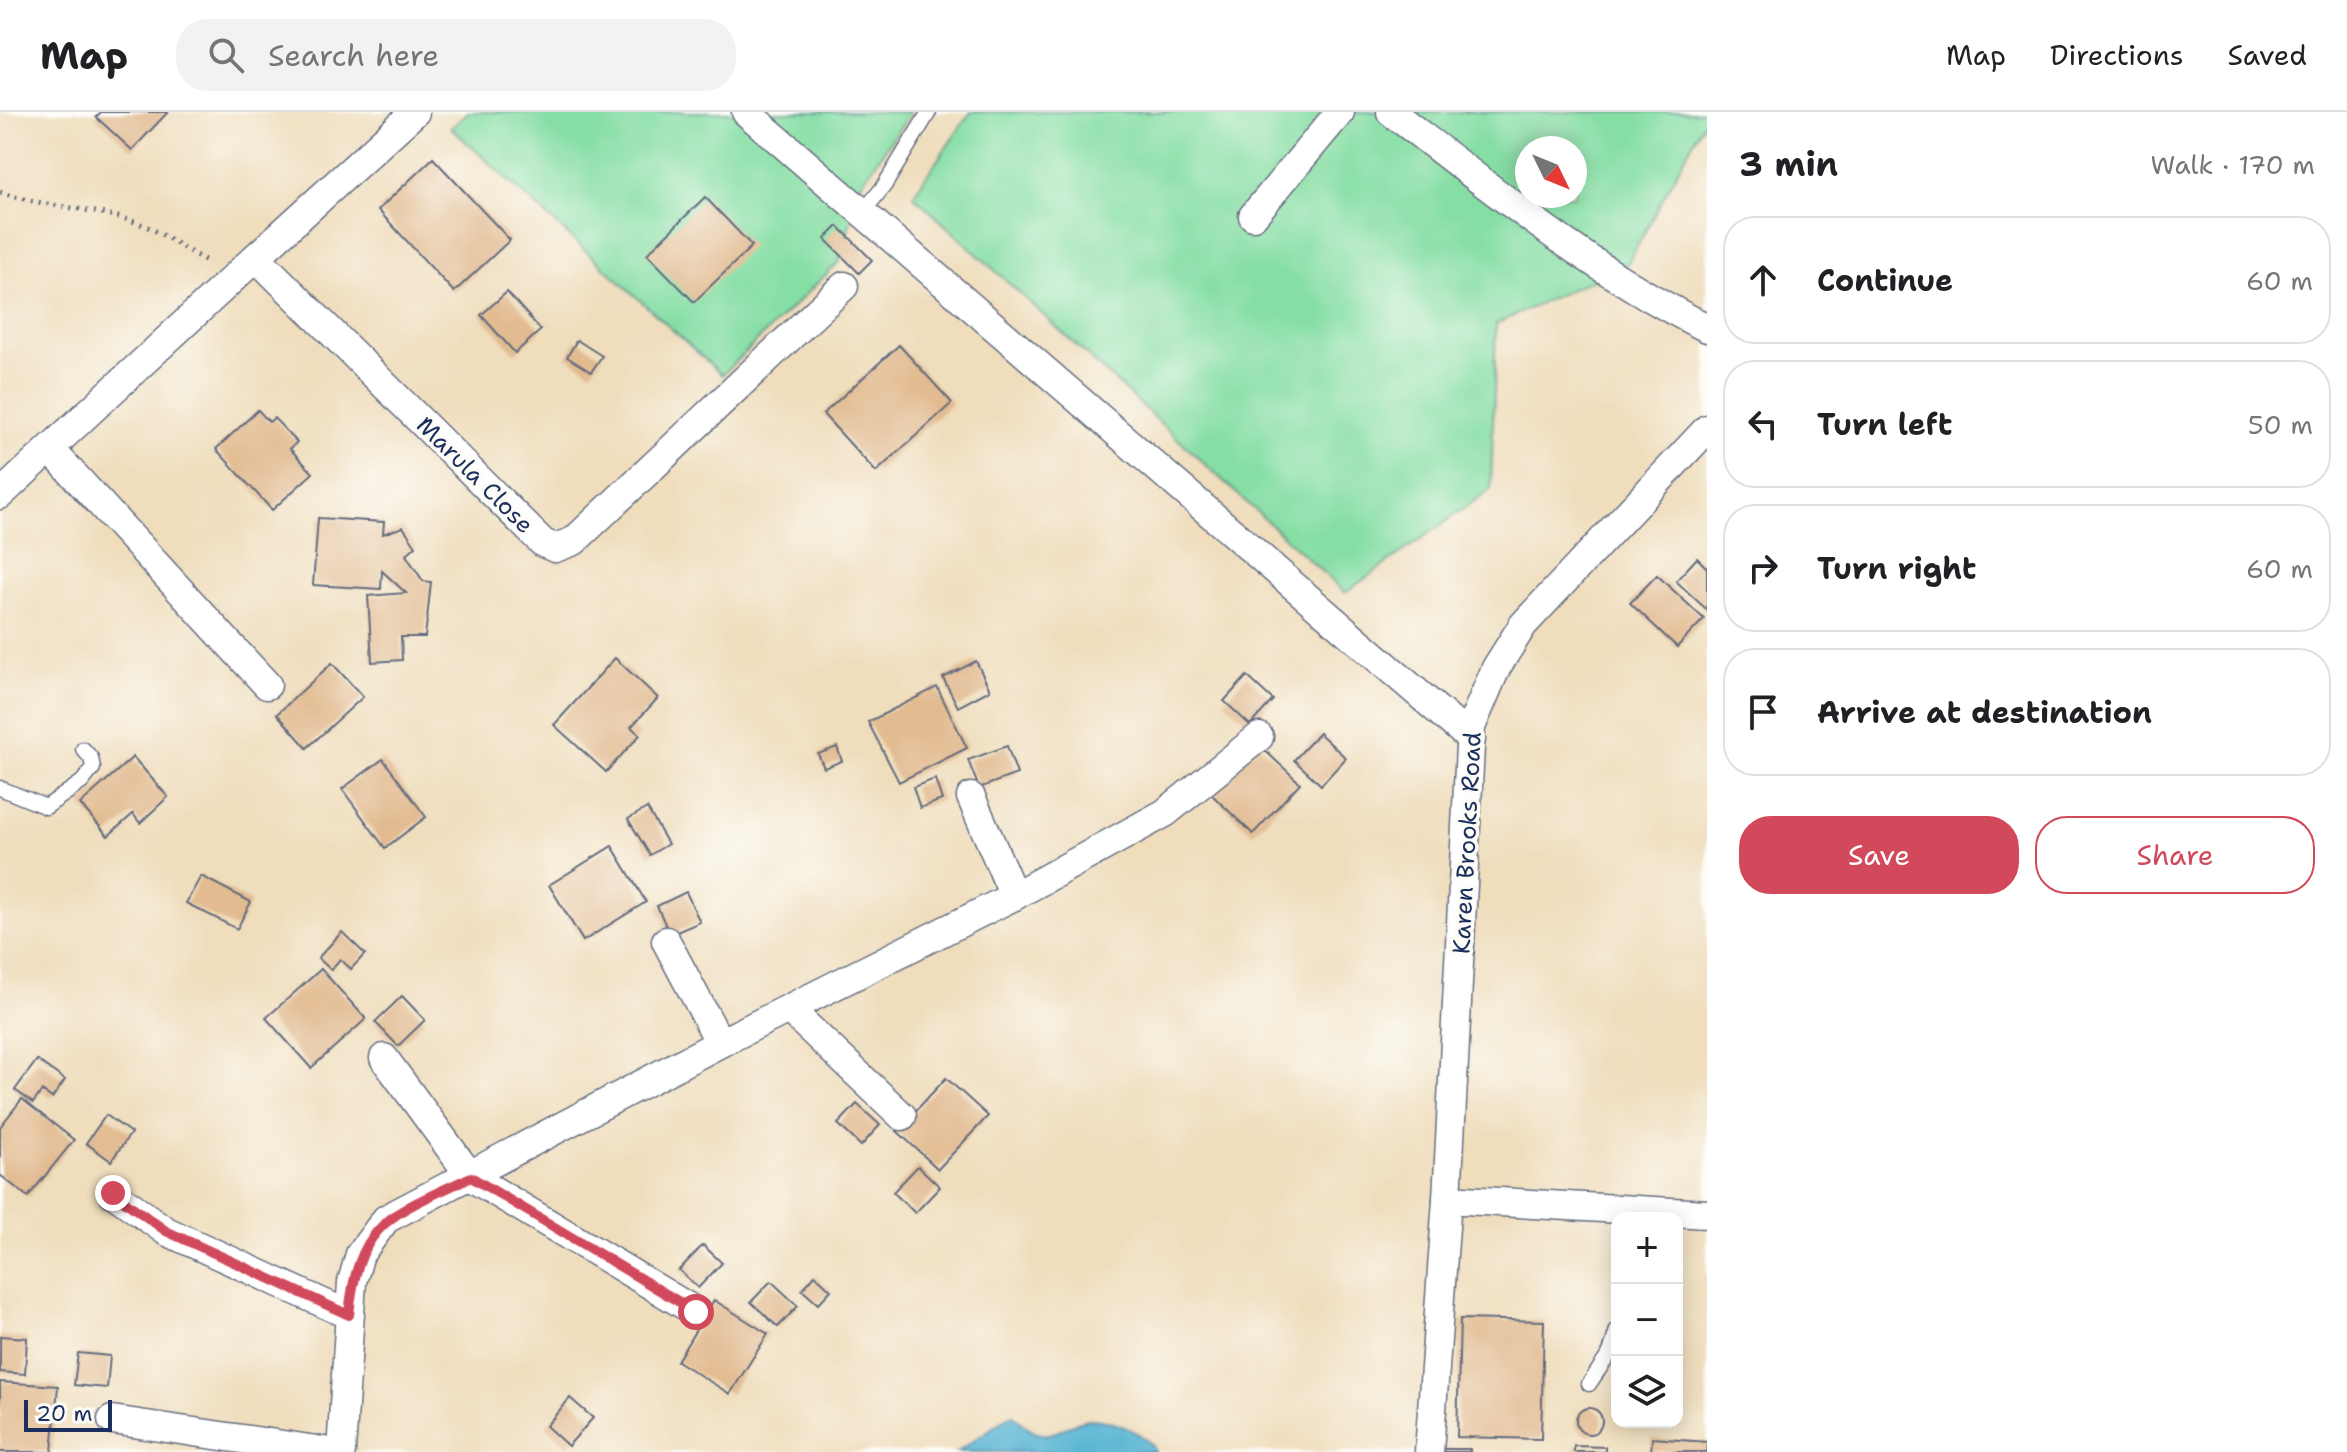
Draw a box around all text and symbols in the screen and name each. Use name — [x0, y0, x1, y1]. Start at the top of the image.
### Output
search box — [176, 19, 736, 91]
text: Map — [40, 30, 128, 81]
icon: search — [204, 33, 248, 77]
text: Search here — [268, 35, 439, 76]
text: Map — [1946, 36, 2006, 74]
text: Directions — [2050, 36, 2184, 74]
text: Saved — [2228, 36, 2307, 74]
north arrow — [1515, 136, 1587, 208]
text: 3 min — [1739, 141, 1838, 187]
text: Walk · 170 m — [2151, 147, 2315, 182]
icon: ahead — [1741, 258, 1785, 302]
text: Continue — [1817, 260, 1953, 301]
text: 60 m — [2246, 263, 2313, 298]
icon: left — [1741, 402, 1785, 446]
text: Turn left — [1817, 404, 1952, 445]
text: 50 m — [2248, 407, 2313, 442]
street label: Marula Close — [409, 409, 541, 541]
icon: right — [1741, 546, 1785, 590]
text: Turn right — [1817, 548, 1976, 589]
text: 60 m — [2246, 551, 2313, 586]
icon: arrive — [1741, 690, 1785, 734]
text: Arrive at destination — [1817, 692, 2152, 733]
street label: Karen Brooks Road — [1445, 731, 1489, 955]
button: Save — [1739, 816, 2019, 894]
button: Share — [2035, 816, 2315, 894]
route end — [95, 1175, 131, 1211]
map controls — [1611, 1212, 1683, 1428]
button: + — [1611, 1212, 1683, 1284]
button: − — [1611, 1284, 1683, 1356]
route start — [678, 1294, 714, 1330]
button: layers — [1611, 1356, 1683, 1428]
scale bar — [24, 1396, 112, 1432]
text: 20 m — [36, 1399, 93, 1428]

